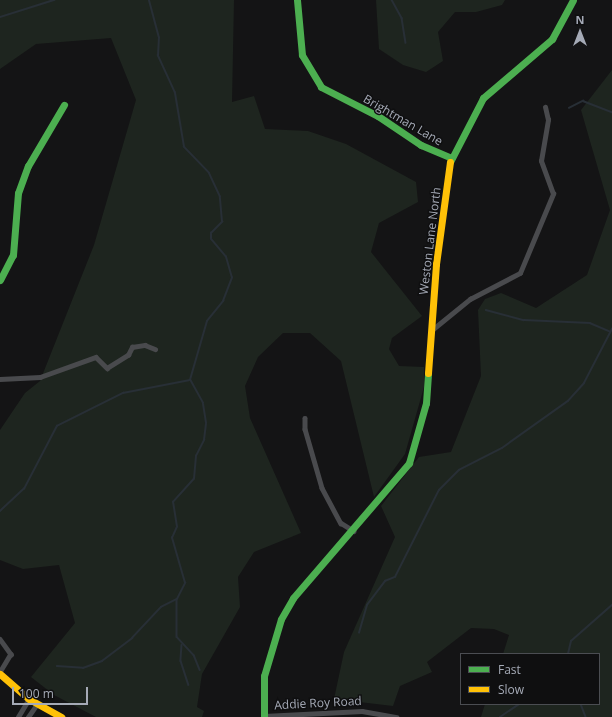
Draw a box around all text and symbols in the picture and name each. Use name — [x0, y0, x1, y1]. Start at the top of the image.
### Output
north arrow — [560, 12, 600, 52]
text: N — [576, 12, 584, 27]
street label: Brightman Lane — [361, 91, 445, 149]
street label: Weston Lane North — [416, 186, 444, 296]
legend — [460, 653, 600, 705]
text: Fast — [498, 661, 521, 678]
scale bar — [14, 679, 90, 705]
text: Slow — [498, 681, 524, 698]
text: 100 m — [19, 685, 54, 702]
street label: Addie Roy Road — [274, 694, 362, 712]

